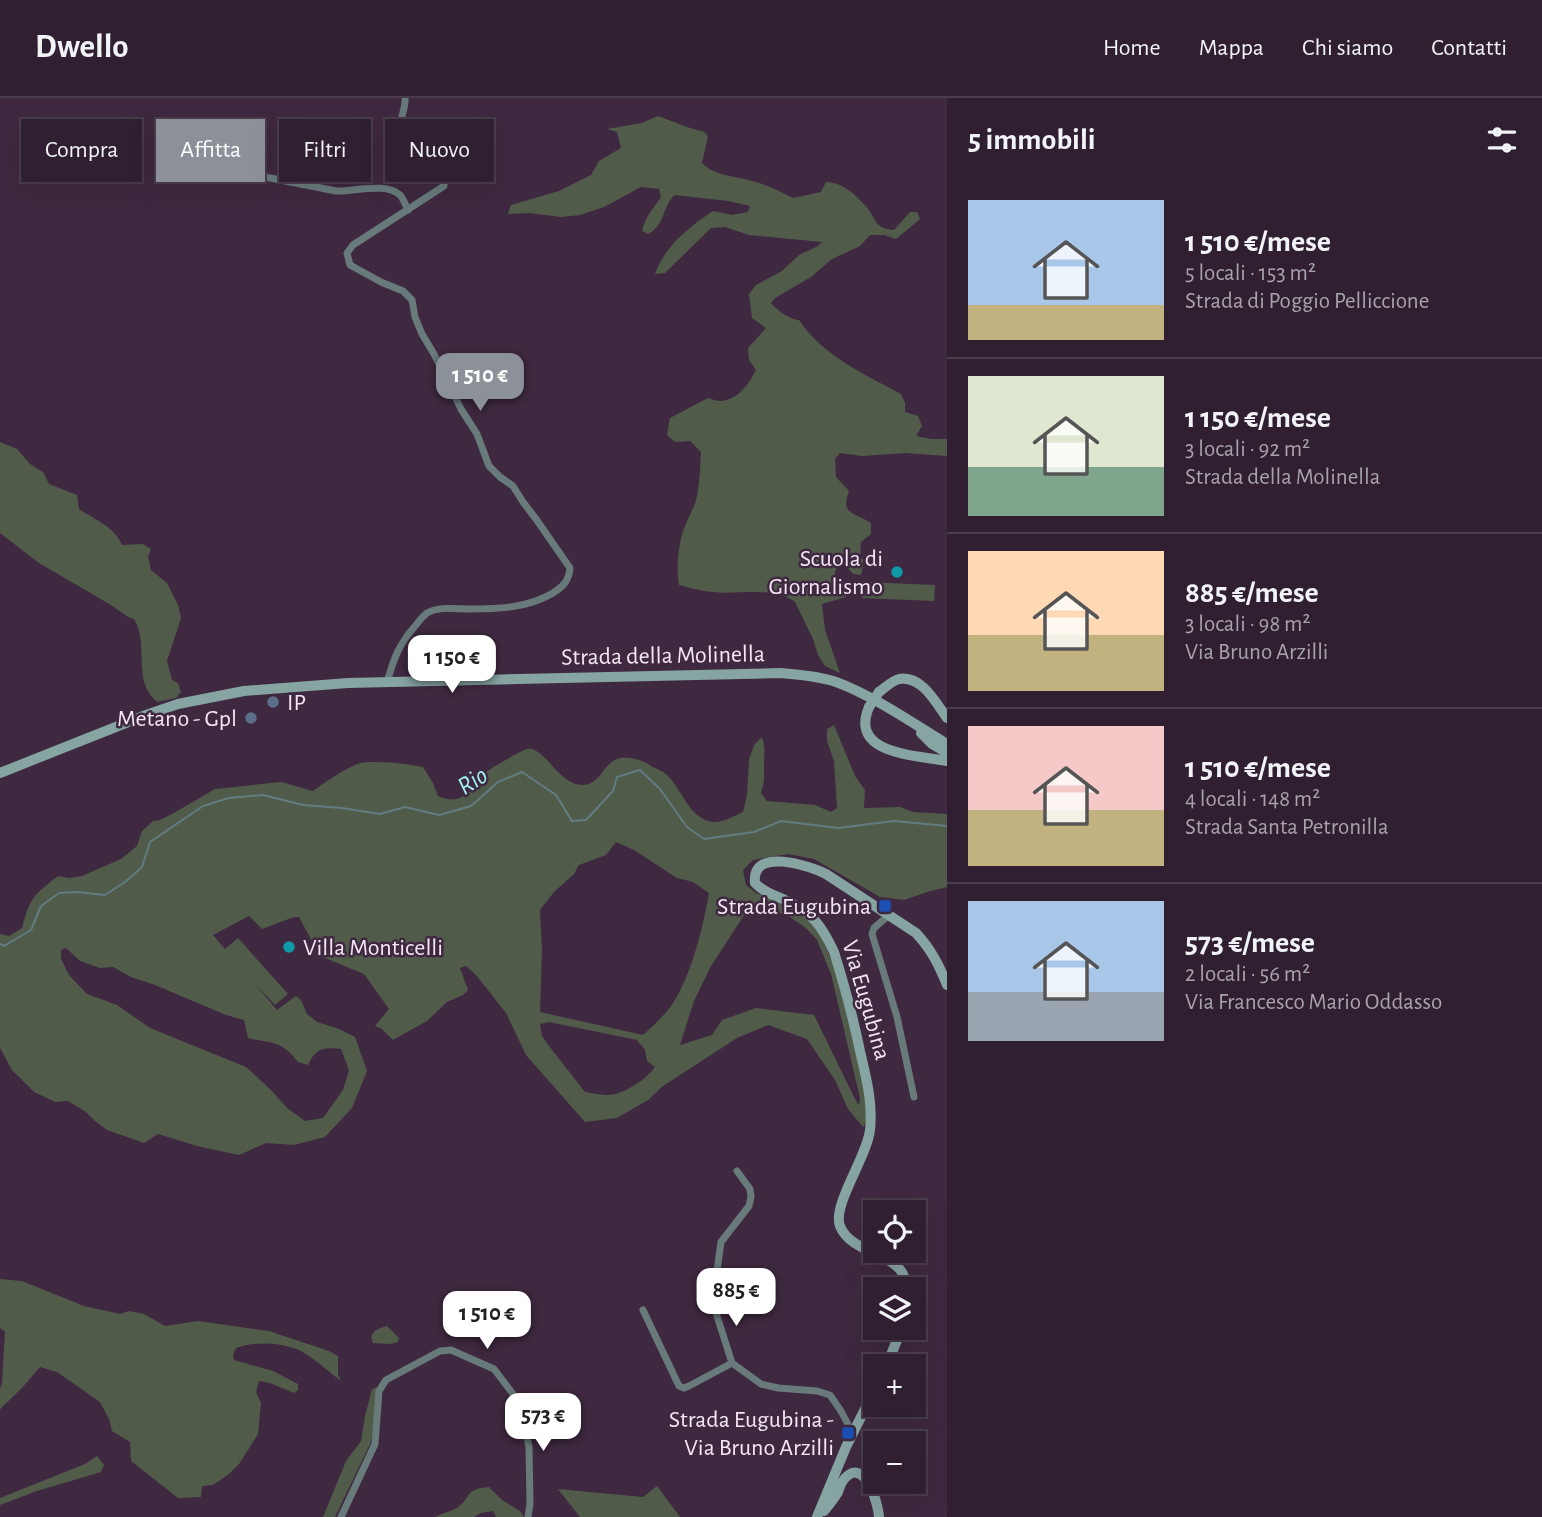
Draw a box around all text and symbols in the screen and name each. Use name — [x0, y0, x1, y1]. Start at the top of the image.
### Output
text: Dwello — [35, 31, 129, 64]
text: Home — [1103, 36, 1161, 60]
text: Mappa — [1199, 36, 1264, 60]
text: Chi siamo — [1302, 36, 1393, 60]
text: Contatti — [1431, 36, 1507, 60]
chip: Compra — [21, 119, 142, 182]
chip: Affitta — [156, 119, 265, 182]
chip: Filtri — [279, 119, 371, 182]
chip: Nuovo — [385, 119, 494, 182]
icon: filters — [1483, 121, 1521, 159]
text: 5 immobili — [968, 125, 1096, 155]
text: 1 510 €/mese — [1185, 227, 1331, 257]
icon: home — [1024, 228, 1108, 312]
text: 5 locali · 153 m² — [1185, 262, 1316, 285]
text: Strada di Poggio Pelliccione — [1185, 290, 1429, 313]
pin: 1 510 € — [415, 354, 545, 413]
text: 1 510 € — [452, 364, 508, 387]
text: 1 150 €/mese — [1185, 403, 1331, 433]
icon: home — [1024, 404, 1108, 488]
text: 3 locali · 92 m² — [1185, 438, 1310, 461]
text: Strada della Molinella — [1185, 466, 1380, 489]
place label: Scuola di Giornalismo — [768, 547, 883, 599]
marker: Scuola di Giornalismo — [889, 564, 905, 580]
text: 885 €/mese — [1185, 578, 1319, 608]
icon: home — [1024, 579, 1108, 663]
text: 3 locali · 98 m² — [1185, 613, 1311, 636]
pin: 1 150 € — [387, 636, 517, 695]
text: Via Bruno Arzilli — [1185, 641, 1328, 664]
street label: Strada della Molinella — [561, 642, 765, 670]
text: 1 150 € — [424, 646, 480, 669]
place label: IP — [287, 691, 306, 715]
marker: IP — [265, 694, 281, 710]
place label: Metano - Gpl — [117, 707, 237, 731]
marker: Metano - Gpl — [243, 710, 259, 726]
text: 1 510 €/mese — [1185, 753, 1331, 783]
icon: home — [1024, 754, 1108, 838]
water label: Rio — [453, 762, 492, 800]
text: 4 locali · 148 m² — [1185, 788, 1320, 811]
text: Strada Santa Petronilla — [1185, 816, 1389, 839]
place label: Strada Eugubina — [717, 895, 871, 919]
marker: Strada Eugubina — [877, 898, 893, 914]
text: 573 €/mese — [1185, 928, 1315, 958]
icon: home — [1024, 929, 1108, 1013]
place label: Villa Monticelli — [303, 936, 443, 960]
street label: Via Eugubina — [838, 938, 895, 1063]
marker: Villa Monticelli — [281, 939, 297, 955]
text: 2 locali · 56 m² — [1185, 963, 1310, 986]
text: Via Francesco Mario Oddasso — [1185, 991, 1442, 1014]
map controls — [863, 1200, 926, 1494]
button: locate — [863, 1200, 926, 1263]
pin: 885 € — [687, 1268, 785, 1328]
button: layers — [863, 1277, 926, 1340]
text: 885 € — [713, 1279, 759, 1302]
pin: 1 510 € — [422, 1292, 552, 1351]
text: 1 510 € — [459, 1302, 515, 1325]
button: + — [863, 1354, 926, 1417]
pin: 573 € — [494, 1394, 592, 1453]
text: 573 € — [521, 1404, 565, 1427]
place label: Strada Eugubina - Via Bruno Arzilli — [669, 1408, 834, 1460]
marker: Strada Eugubina - Via Bruno Arzilli — [840, 1425, 856, 1441]
button: − — [863, 1431, 926, 1494]

